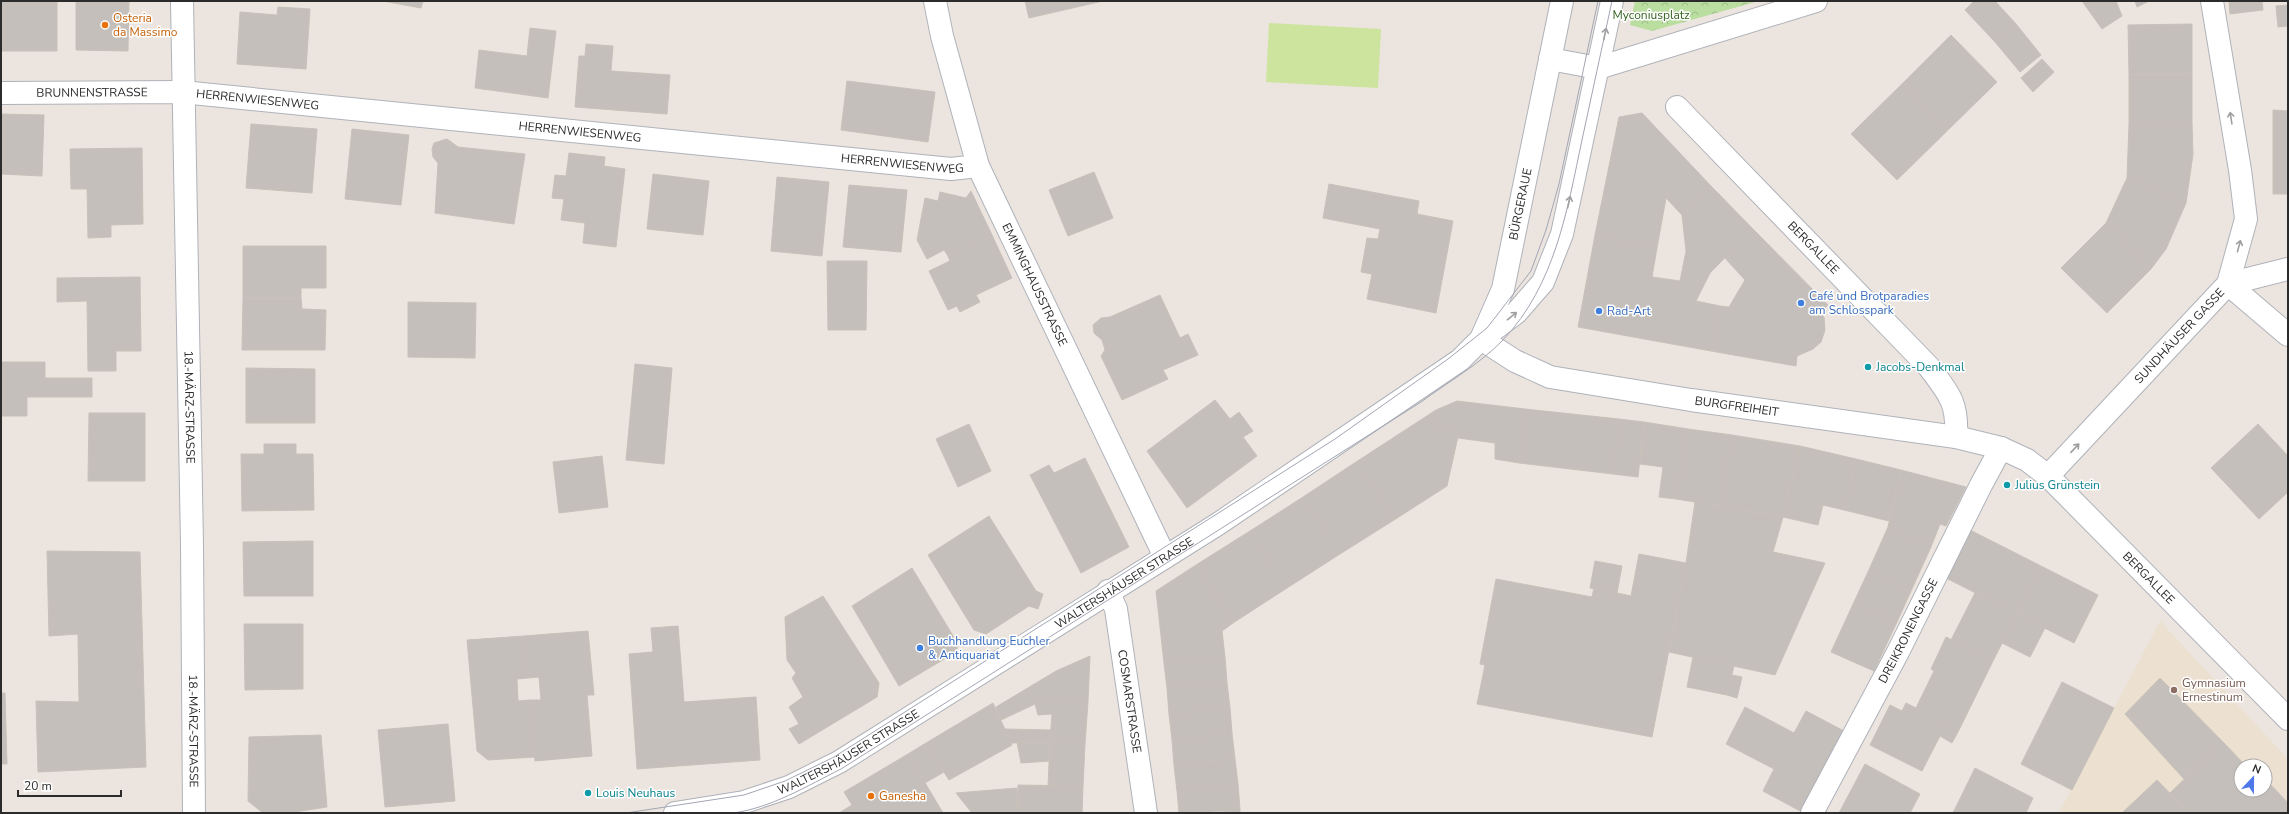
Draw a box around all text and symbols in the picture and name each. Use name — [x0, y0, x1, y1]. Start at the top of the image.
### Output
park label: Myconiusplatz — [1612, 7, 1690, 23]
place label: Osteria da Massimo — [113, 10, 178, 40]
marker: Osteria da Massimo — [100, 20, 110, 30]
one-way arrow — [1601, 28, 1609, 41]
street label: BRUNNENSTRASSE — [36, 84, 148, 101]
street label: HERRENWIESENWEG — [195, 85, 320, 114]
one-way arrow — [2227, 112, 2235, 125]
street label: HERRENWIESENWEG — [518, 118, 642, 146]
street label: HERRENWIESENWEG — [840, 150, 965, 177]
street label: BÜRGERAUE — [1505, 167, 1536, 241]
one-way arrow — [1566, 196, 1573, 209]
street label: BERGALLEE — [1784, 218, 1843, 278]
street label: EMMINGHAUSSTRASSE — [998, 220, 1071, 349]
one-way arrow — [2236, 240, 2243, 253]
street label: SUNDHÄUSER GASSE — [2131, 285, 2228, 387]
place label: Café und Brotparadies am Schlosspark — [1809, 288, 1929, 318]
marker: Café und Brotparadies am Schlosspark — [1796, 298, 1806, 308]
place label: Rad-Art — [1607, 303, 1652, 319]
marker: Rad-Art — [1594, 306, 1604, 316]
one-way arrow — [1507, 311, 1518, 320]
street label: 18.-MÄRZ-STRASSE — [180, 350, 199, 464]
place label: Jacobs-Denkmal — [1875, 359, 1965, 375]
marker: Jacobs-Denkmal — [1863, 362, 1873, 372]
street label: BURGFREIHEIT — [1694, 393, 1781, 420]
one-way arrow — [2070, 443, 2080, 453]
place label: Julius Grünstein — [2014, 477, 2100, 493]
marker: Julius Grünstein — [2002, 480, 2012, 490]
street label: WALTERSHÄUSER STRASSE — [1052, 533, 1197, 632]
street label: BERGALLEE — [2119, 548, 2178, 608]
street label: DREIKRONENGASSE — [1875, 576, 1941, 686]
place label: Buchhandlung Euchler & Antiquariat — [928, 633, 1050, 663]
marker: Buchhandlung Euchler & Antiquariat — [915, 643, 925, 653]
street label: COSMARSTRASSE — [1114, 649, 1145, 754]
street label: 18.-MÄRZ-STRASSE — [185, 674, 202, 788]
place label: Gymnasium Ernestinum — [2182, 675, 2246, 705]
marker: Gymnasium Ernestinum — [2169, 685, 2179, 695]
street label: WALTERSHÄUSER STRASSE — [775, 706, 922, 798]
north arrow — [2233, 758, 2273, 798]
text: N — [2250, 761, 2263, 778]
scale bar — [18, 772, 121, 798]
text: 20 m — [24, 778, 52, 794]
place label: Louis Neuhaus — [596, 785, 675, 801]
marker: Louis Neuhaus — [583, 788, 593, 798]
place label: Ganesha — [879, 788, 926, 804]
marker: Ganesha — [866, 791, 876, 801]

